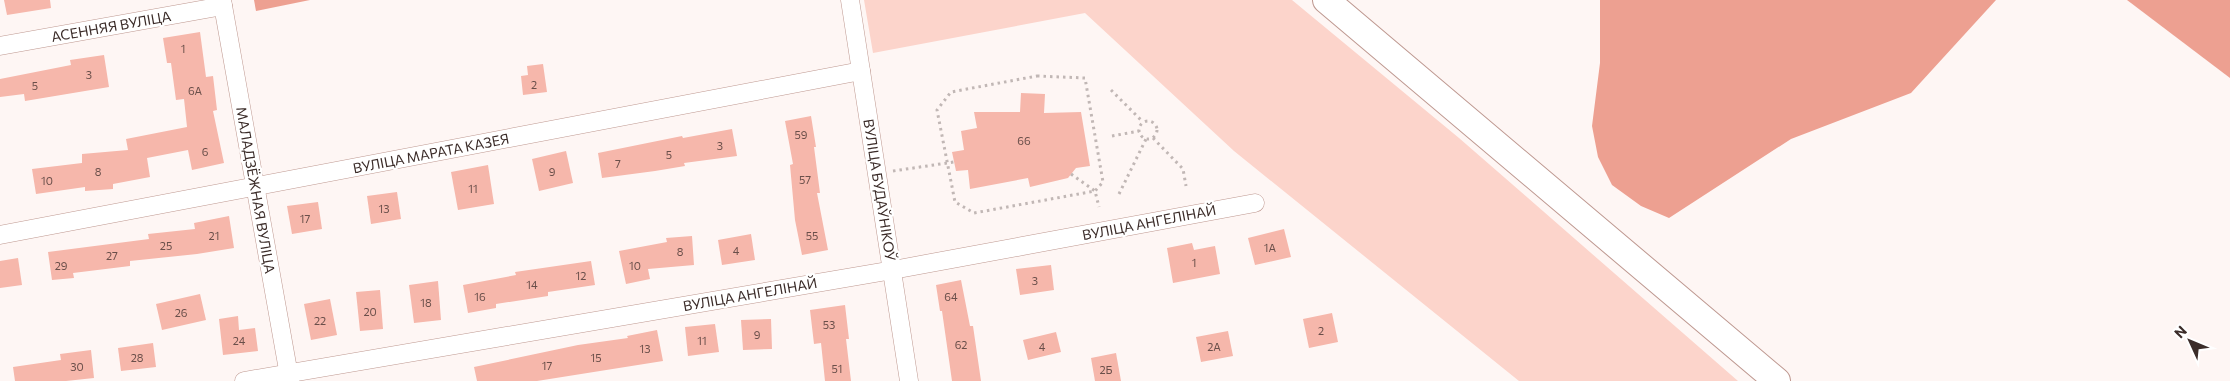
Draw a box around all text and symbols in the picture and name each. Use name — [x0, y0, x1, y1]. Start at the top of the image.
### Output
street label: АСЕННЯЯ ВУЛІЦА — [50, 7, 173, 45]
house number: 1 — [181, 42, 185, 55]
house number: 3 — [86, 68, 92, 81]
house number: 2 — [531, 78, 537, 91]
house number: 5 — [32, 79, 38, 92]
house number: 6А — [188, 84, 202, 97]
street label: МАЛАДЗЁЖНАЯ ВУЛІЦА — [233, 105, 279, 275]
street label: ВУЛІЦА БУДАЎНІКОЎ — [860, 118, 900, 263]
house number: 59 — [795, 128, 808, 141]
street label: ВУЛІЦА МАРАТА КАЗЕЯ — [351, 130, 511, 176]
house number: 66 — [1017, 134, 1031, 147]
house number: 3 — [717, 139, 723, 152]
house number: 6 — [202, 145, 209, 158]
house number: 5 — [666, 148, 672, 161]
house number: 7 — [615, 157, 621, 170]
house number: 8 — [95, 165, 102, 178]
house number: 9 — [549, 165, 556, 178]
house number: 57 — [799, 173, 811, 186]
house number: 10 — [41, 174, 53, 187]
house number: 11 — [468, 182, 478, 195]
street label: ВУЛІЦА АНГЕЛІНАЙ — [1081, 201, 1217, 243]
house number: 13 — [379, 202, 389, 215]
house number: 17 — [300, 212, 310, 225]
house number: 21 — [209, 229, 219, 242]
house number: 55 — [806, 229, 818, 242]
house number: 25 — [160, 239, 172, 252]
house number: 1А — [1264, 241, 1277, 254]
house number: 4 — [733, 244, 740, 257]
house number: 8 — [677, 245, 684, 258]
house number: 27 — [106, 249, 118, 262]
house number: 1 — [1192, 256, 1196, 269]
house number: 29 — [55, 259, 68, 272]
house number: 10 — [629, 259, 641, 272]
house number: 12 — [576, 269, 586, 282]
street label: ВУЛІЦА АНГЕЛІНАЙ — [682, 274, 818, 314]
house number: 3 — [1032, 274, 1038, 287]
house number: 14 — [526, 278, 538, 291]
house number: 16 — [474, 290, 486, 303]
house number: 64 — [944, 290, 958, 303]
house number: 18 — [420, 296, 432, 309]
house number: 20 — [363, 305, 377, 318]
house number: 26 — [175, 306, 188, 319]
house number: 22 — [314, 314, 326, 327]
north arrow — [2165, 316, 2215, 366]
house number: 53 — [823, 318, 835, 331]
text: N — [2171, 322, 2190, 341]
house number: 2 — [1318, 324, 1324, 337]
house number: 9 — [754, 328, 761, 341]
house number: 24 — [233, 334, 246, 347]
house number: 11 — [697, 334, 707, 347]
house number: 62 — [955, 338, 967, 351]
house number: 4 — [1039, 340, 1046, 353]
house number: 2А — [1207, 340, 1221, 353]
house number: 13 — [640, 342, 650, 355]
house number: 28 — [131, 351, 144, 364]
house number: 15 — [590, 351, 602, 364]
house number: 17 — [542, 359, 552, 372]
house number: 30 — [70, 360, 84, 373]
house number: 51 — [831, 362, 843, 375]
house number: 2Б — [1100, 363, 1113, 376]

